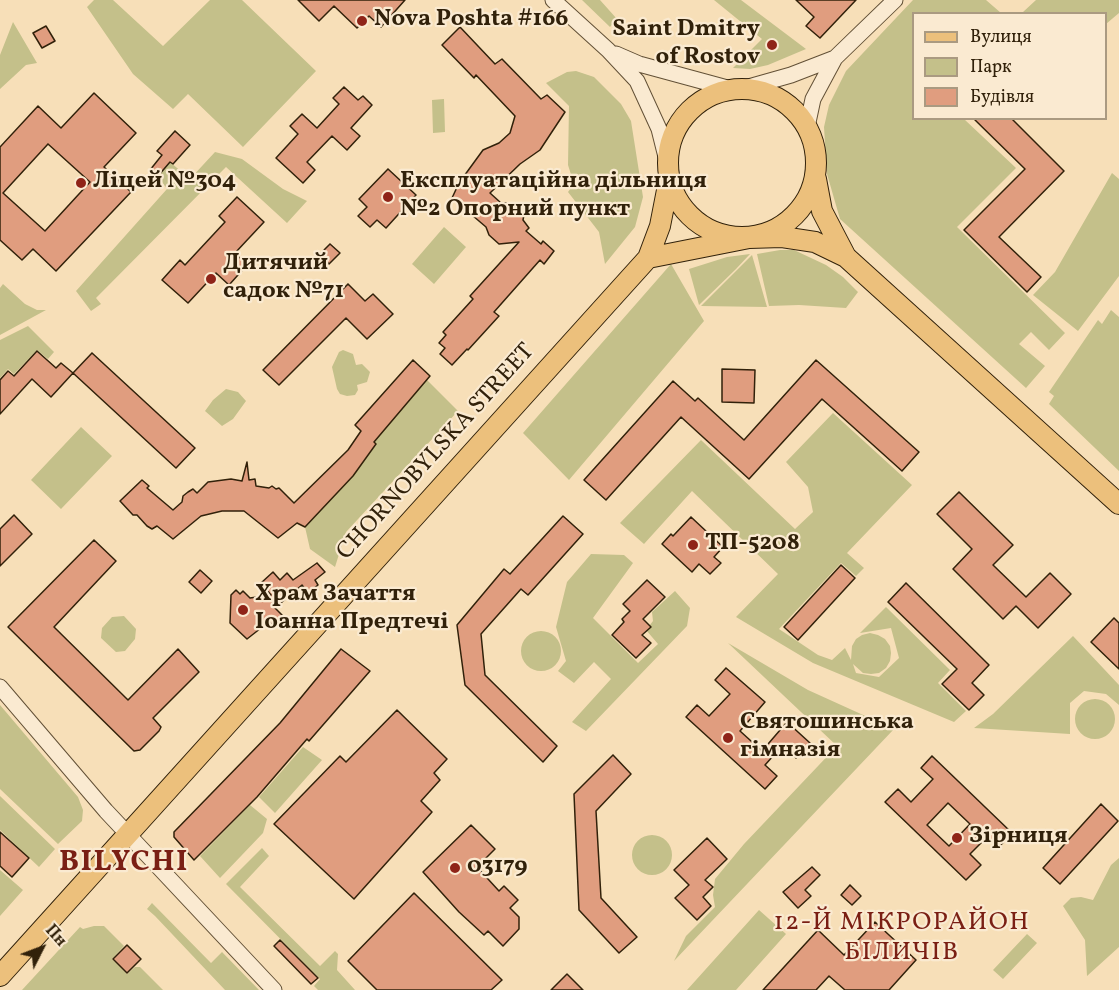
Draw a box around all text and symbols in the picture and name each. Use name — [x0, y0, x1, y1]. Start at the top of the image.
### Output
place label: Nova Poshta #166 — [374, 7, 568, 35]
legend — [912, 12, 1107, 120]
marker: Nova Poshta #166 — [355, 14, 369, 28]
place label: Saint Dmitry of Rostov — [612, 17, 760, 73]
text: Вулиця — [970, 25, 1032, 50]
marker: Saint Dmitry of Rostov — [765, 38, 779, 52]
text: Парк — [970, 55, 1012, 80]
text: Будівля — [970, 85, 1034, 110]
place label: Ліцей №304 — [93, 169, 236, 197]
place label: Експлуатаційна дільниця №2 Опорний пункт — [400, 169, 707, 225]
marker: Ліцей №304 — [74, 176, 88, 190]
marker: Експлуатаційна дільниця №2 Опорний пункт — [381, 190, 395, 204]
place label: Дитячий садок №71 — [223, 251, 344, 307]
marker: Дитячий садок №71 — [204, 272, 218, 286]
street label: CHORNOBYLSKA STREET — [332, 339, 542, 567]
place label: ТП-5208 — [705, 531, 800, 559]
marker: ТП-5208 — [686, 538, 700, 552]
place label: Храм Зачаття Іоанна Предтечі — [255, 582, 449, 638]
marker: Храм Зачаття Іоанна Предтечі — [236, 603, 250, 617]
place label: Святошинська гімназія — [740, 710, 914, 766]
marker: Святошинська гімназія — [721, 731, 735, 745]
place label: Зірниця — [969, 824, 1068, 852]
marker: Зірниця — [950, 831, 964, 845]
district label: BILYCHI — [59, 846, 189, 882]
place label: 03179 — [467, 854, 528, 882]
marker: 03179 — [448, 861, 462, 875]
district label: 12-Й МІКРОРАЙОН БІЛИЧІВ — [774, 908, 1030, 970]
north arrow — [12, 918, 72, 978]
text: Пн — [40, 920, 71, 952]

